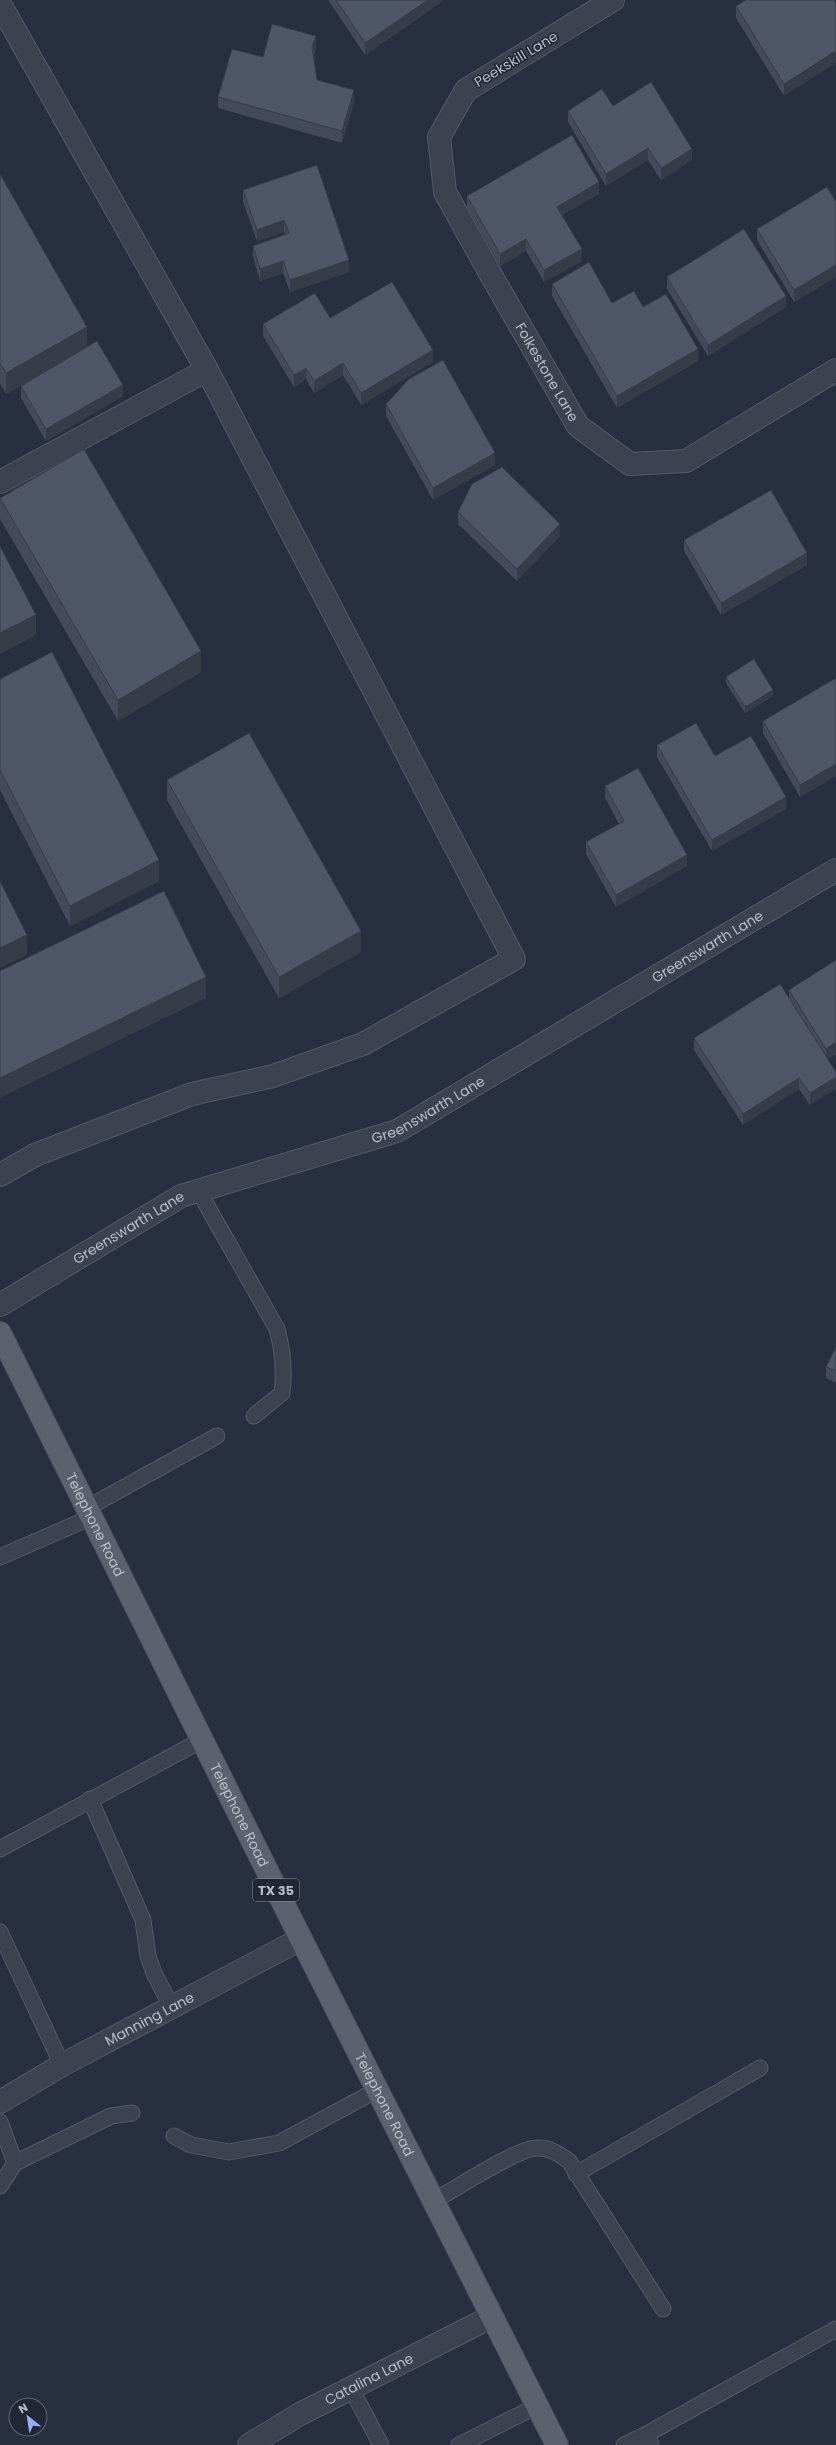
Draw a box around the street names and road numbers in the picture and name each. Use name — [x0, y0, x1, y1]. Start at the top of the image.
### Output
street label: Peekskill Lane — [470, 26, 562, 92]
street label: Folkestone Lane — [511, 319, 584, 426]
street label: Greenswarth Lane — [648, 905, 767, 987]
street label: Greenswarth Lane — [369, 1071, 489, 1148]
street label: Greenswarth Lane — [69, 1186, 188, 1269]
street label: Telephone Road — [61, 1469, 129, 1580]
street label: Telephone Road — [205, 1759, 274, 1870]
road number: TX 35 — [253, 1879, 299, 1901]
street label: Manning Lane — [101, 1987, 198, 2051]
street label: Telephone Road — [350, 2049, 419, 2160]
street label: Catalina Lane — [321, 2348, 417, 2410]

